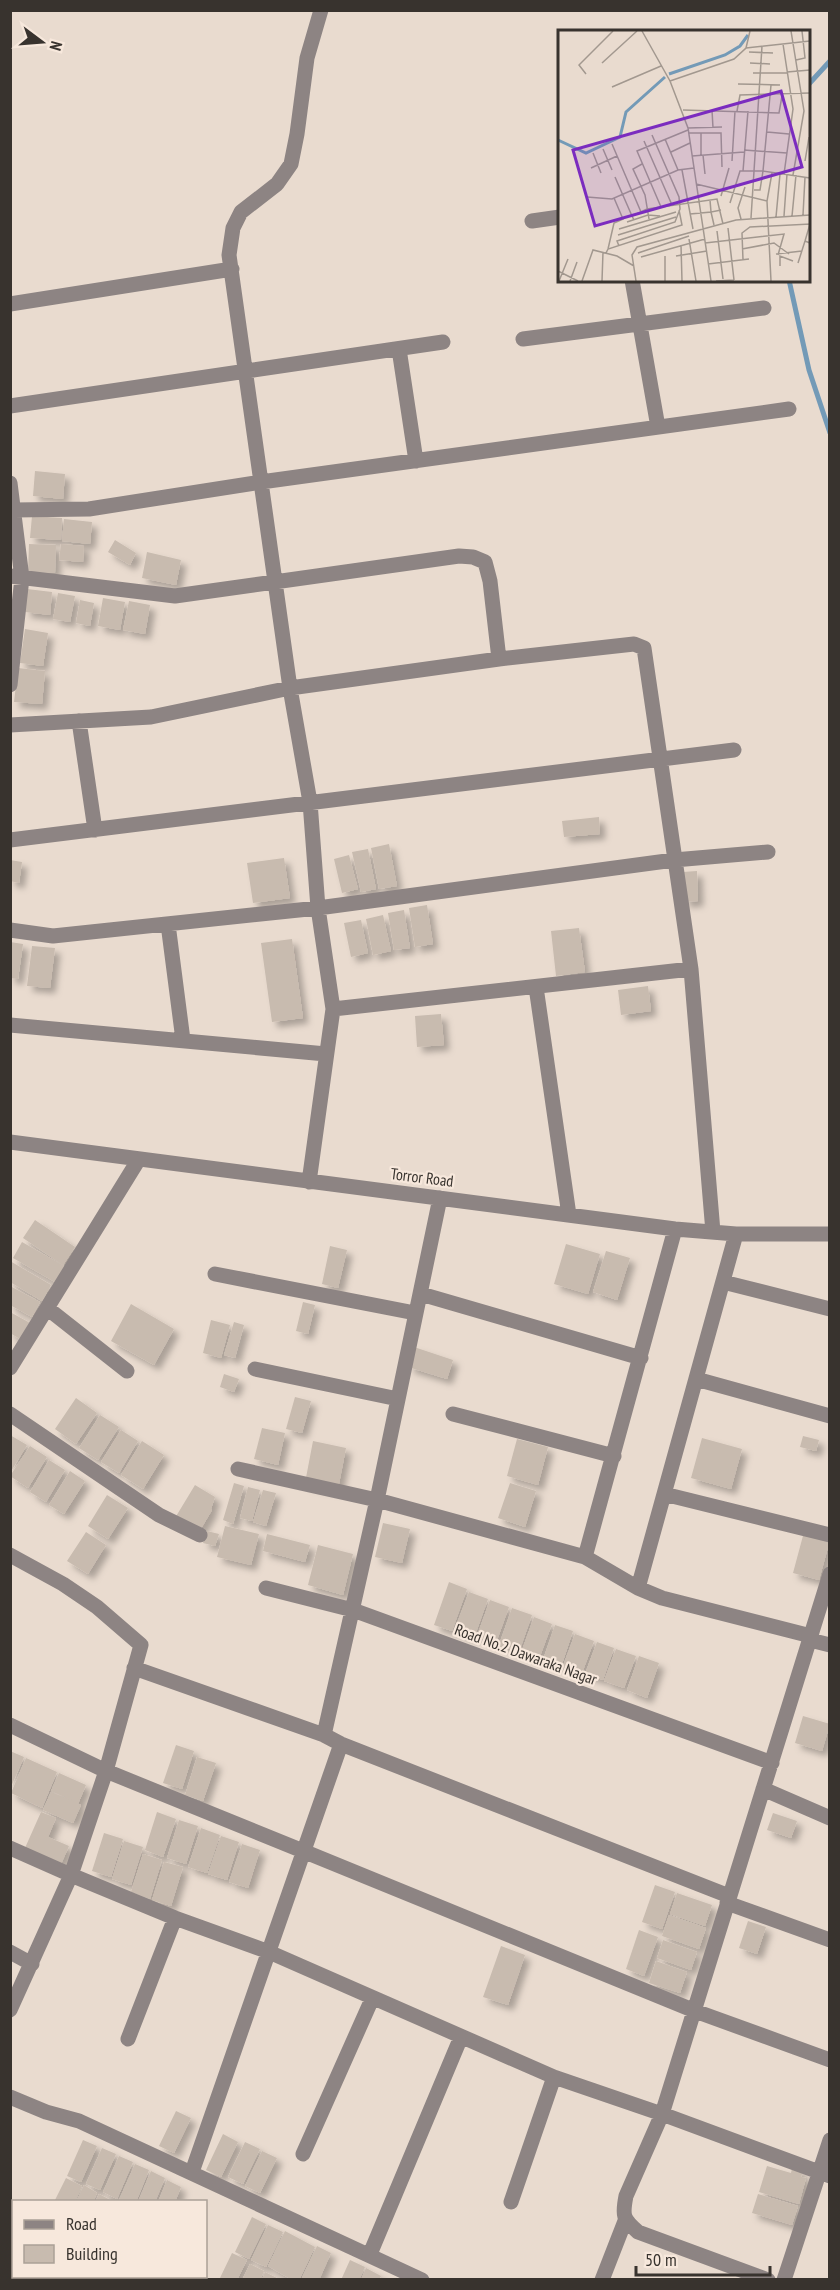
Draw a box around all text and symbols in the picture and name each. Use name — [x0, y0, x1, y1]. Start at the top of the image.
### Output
north arrow — [12, 12, 72, 72]
inset map — [558, 30, 810, 282]
text: N — [46, 39, 67, 53]
street label: Torror Road — [389, 1163, 455, 1191]
street label: Road No.2 Dawaraka Nagar — [452, 1619, 600, 1689]
legend — [12, 2200, 207, 2278]
text: Road — [66, 2212, 97, 2235]
scale bar — [636, 2239, 770, 2277]
text: Building — [66, 2242, 118, 2265]
text: 50 m — [645, 2248, 677, 2271]

